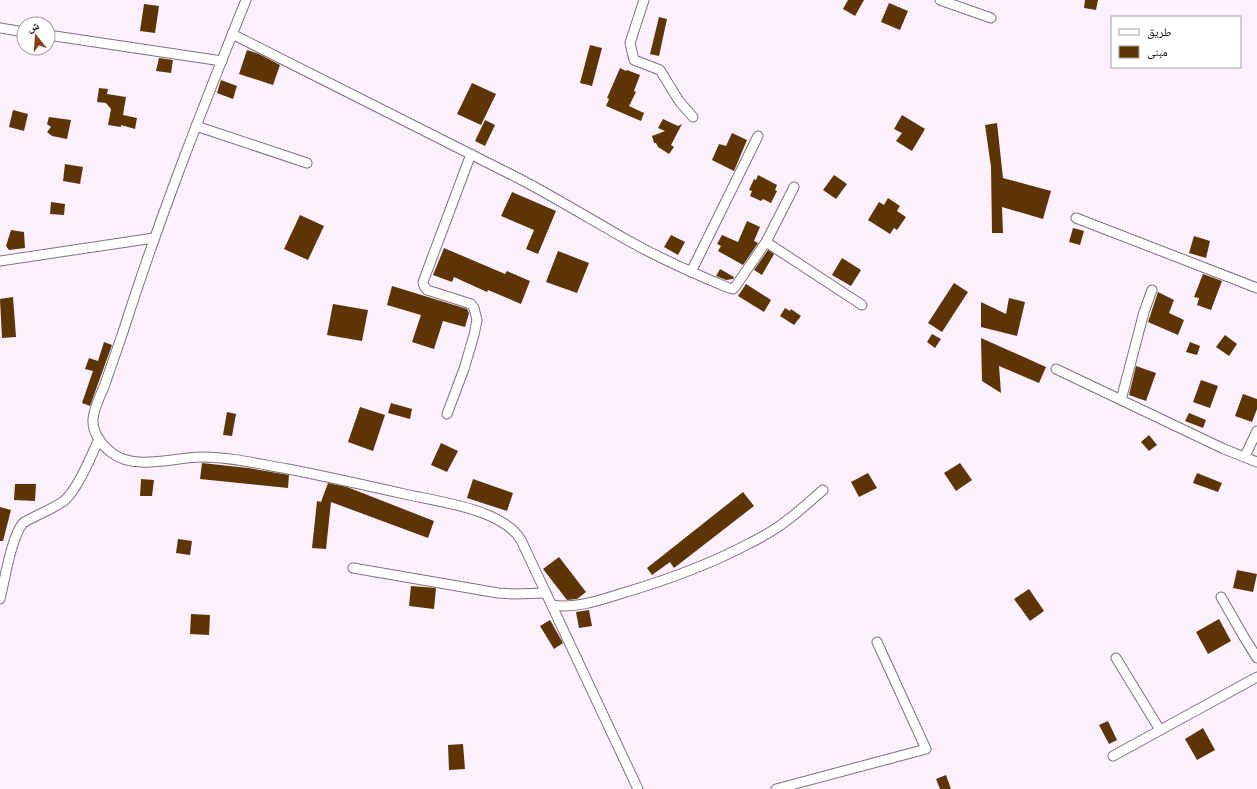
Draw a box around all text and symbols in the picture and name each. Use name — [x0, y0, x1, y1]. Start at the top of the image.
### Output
north arrow — [16, 16, 56, 56]
legend — [1111, 16, 1241, 68]
text: ش — [26, 19, 41, 36]
text: طريق — [1147, 25, 1172, 39]
text: مبنى — [1147, 45, 1168, 59]

